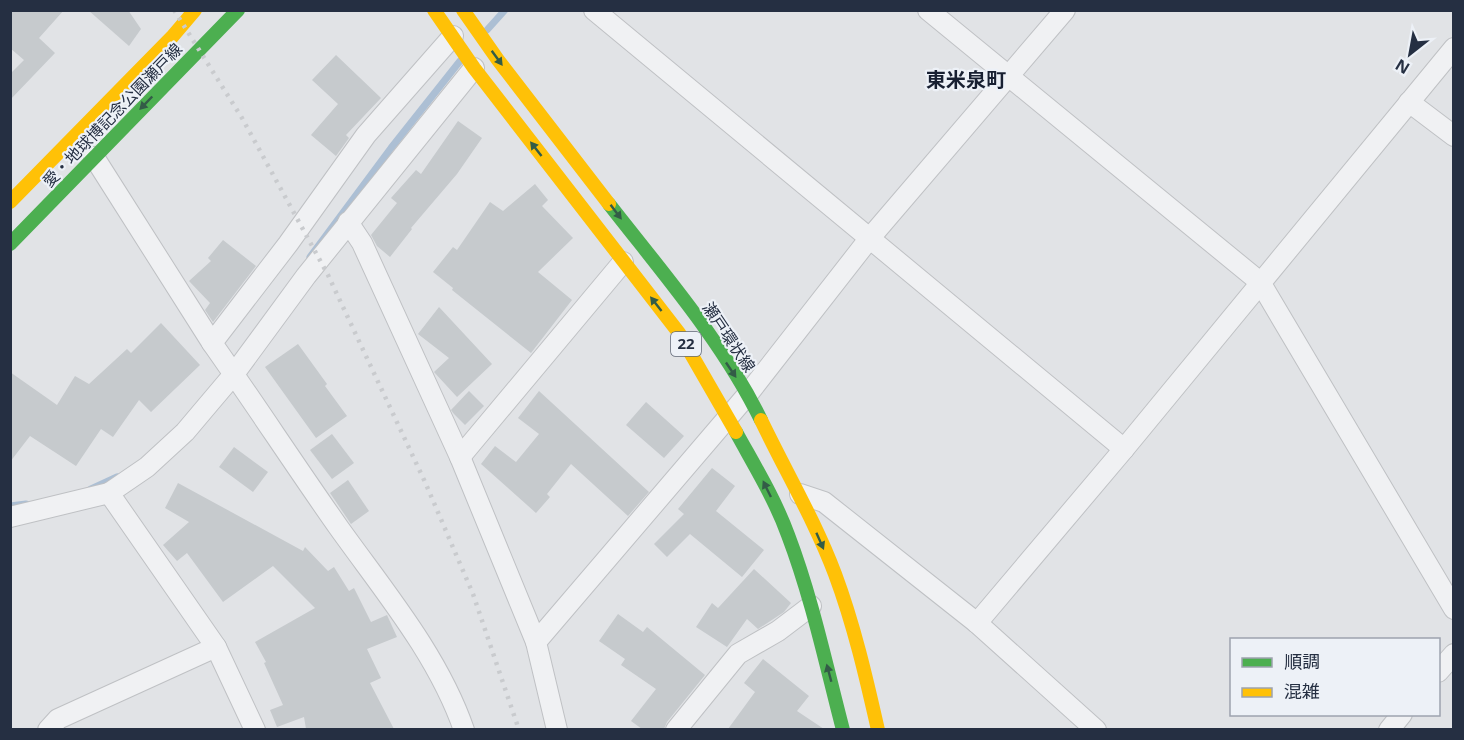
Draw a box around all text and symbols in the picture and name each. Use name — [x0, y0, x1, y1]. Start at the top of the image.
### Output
north arrow — [1380, 24, 1440, 84]
street label: 愛・地球博記念公園瀬戸線 — [37, 38, 187, 192]
one-way arrow — [491, 50, 503, 66]
text: N — [1391, 54, 1414, 80]
district label: 東米泉町 — [926, 66, 1006, 93]
one-way arrow — [140, 95, 154, 109]
one-way arrow — [531, 142, 543, 157]
one-way arrow — [610, 204, 623, 220]
one-way arrow — [650, 296, 662, 311]
street label: 瀬戸環状線 — [698, 298, 760, 376]
road number: 22 — [671, 332, 701, 356]
one-way arrow — [725, 361, 737, 377]
one-way arrow — [762, 480, 771, 497]
one-way arrow — [816, 532, 825, 549]
legend — [1230, 638, 1440, 716]
text: 順調 — [1284, 649, 1320, 673]
one-way arrow — [823, 664, 833, 682]
text: 混雑 — [1284, 679, 1320, 703]

